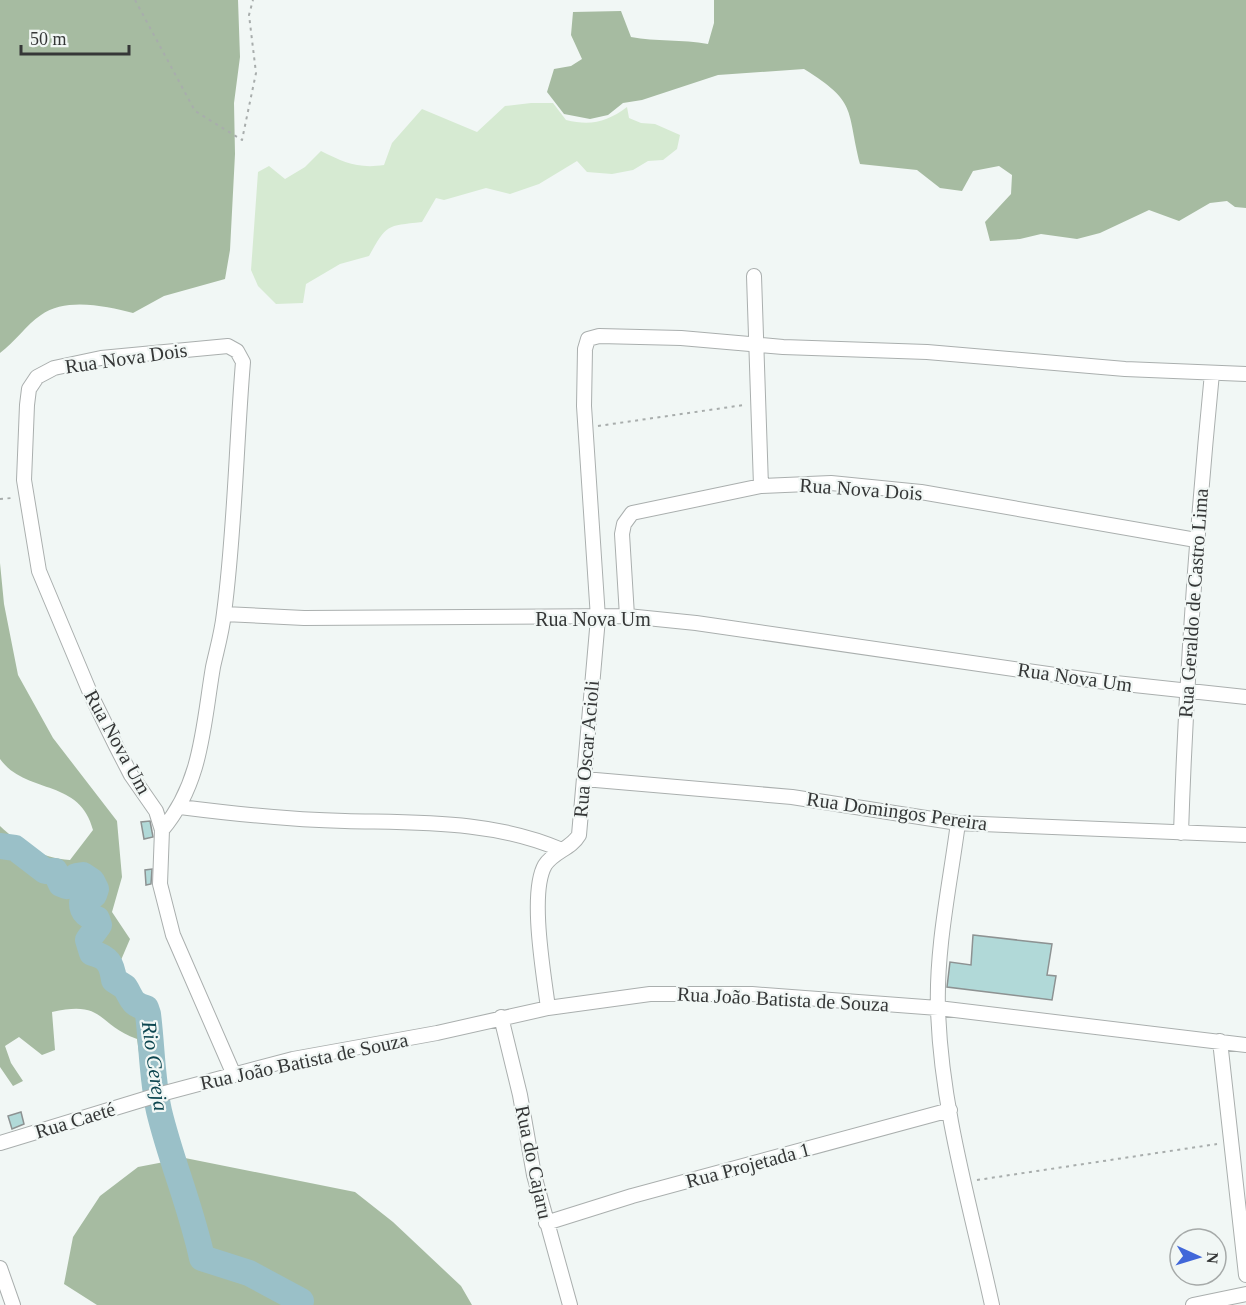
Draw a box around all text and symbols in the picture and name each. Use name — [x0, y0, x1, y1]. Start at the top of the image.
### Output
scale bar — [21, 18, 129, 56]
text: 50 m — [30, 29, 67, 49]
street label: Rua Nova Dois — [63, 338, 189, 377]
street label: Rua Nova Dois — [799, 474, 923, 504]
street label: Rua Geraldo de Castro Lima — [1174, 487, 1212, 718]
street label: Rua Nova Um — [535, 608, 651, 630]
street label: Rua Nova Um — [1016, 658, 1134, 696]
street label: Rua Oscar Acioli — [569, 679, 603, 819]
street label: Rua Nova Um — [80, 686, 156, 798]
street label: Rua Domingos Pereira — [805, 787, 989, 836]
street label: Rua João Batista de Souza — [676, 982, 890, 1016]
water label: Rio Cereja — [137, 1018, 173, 1113]
street label: Rua João Batista de Souza — [198, 1028, 410, 1094]
street label: Rua Caeté — [32, 1097, 118, 1143]
street label: Rua do Cajaru — [510, 1103, 557, 1221]
street label: Rua Projetada 1 — [683, 1138, 813, 1193]
north arrow — [1168, 1227, 1228, 1287]
text: N — [1204, 1252, 1221, 1265]

